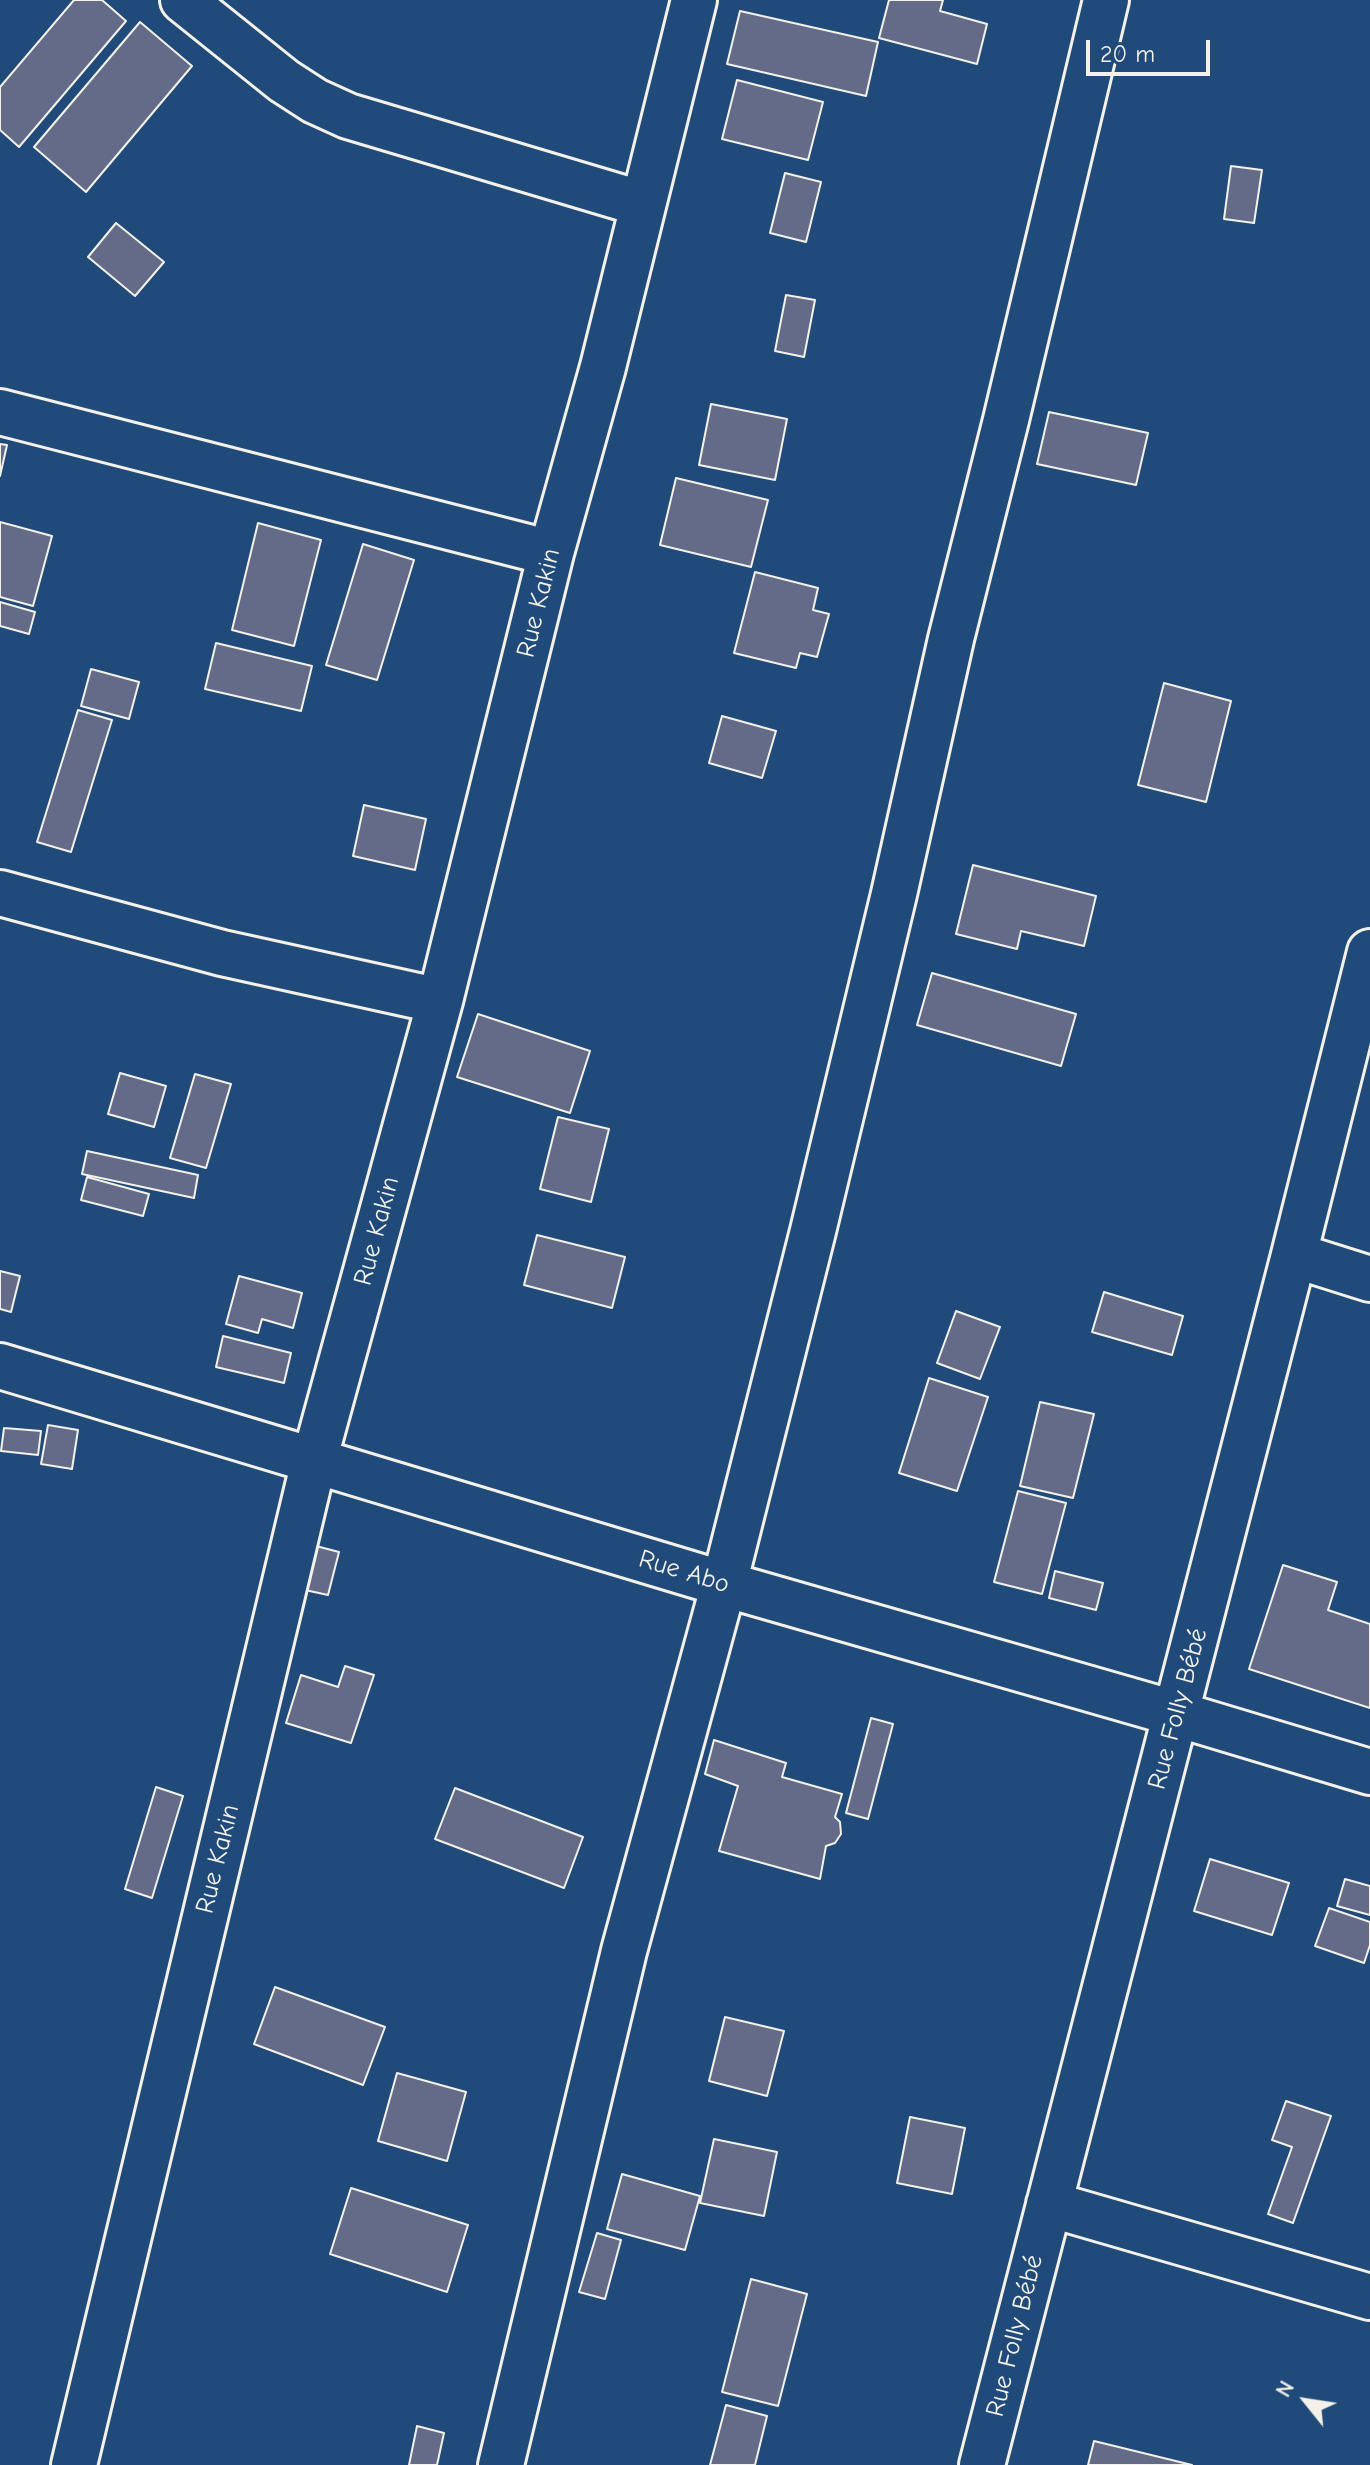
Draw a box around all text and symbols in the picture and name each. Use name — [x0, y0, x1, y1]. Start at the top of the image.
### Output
scale bar — [1090, 24, 1214, 74]
text: 20 m — [1100, 40, 1155, 68]
street label: Rue Kakin — [510, 545, 568, 661]
street label: Rue Kakin — [348, 1173, 406, 1289]
street label: Rue Abo — [635, 1543, 733, 1601]
street label: Rue Folly Bébé — [1142, 1625, 1214, 1793]
street label: Rue Kakin — [189, 1801, 247, 1917]
street label: Rue Folly Bébé — [980, 2252, 1050, 2420]
north arrow — [1266, 2361, 1346, 2441]
text: N — [1270, 2376, 1300, 2402]

